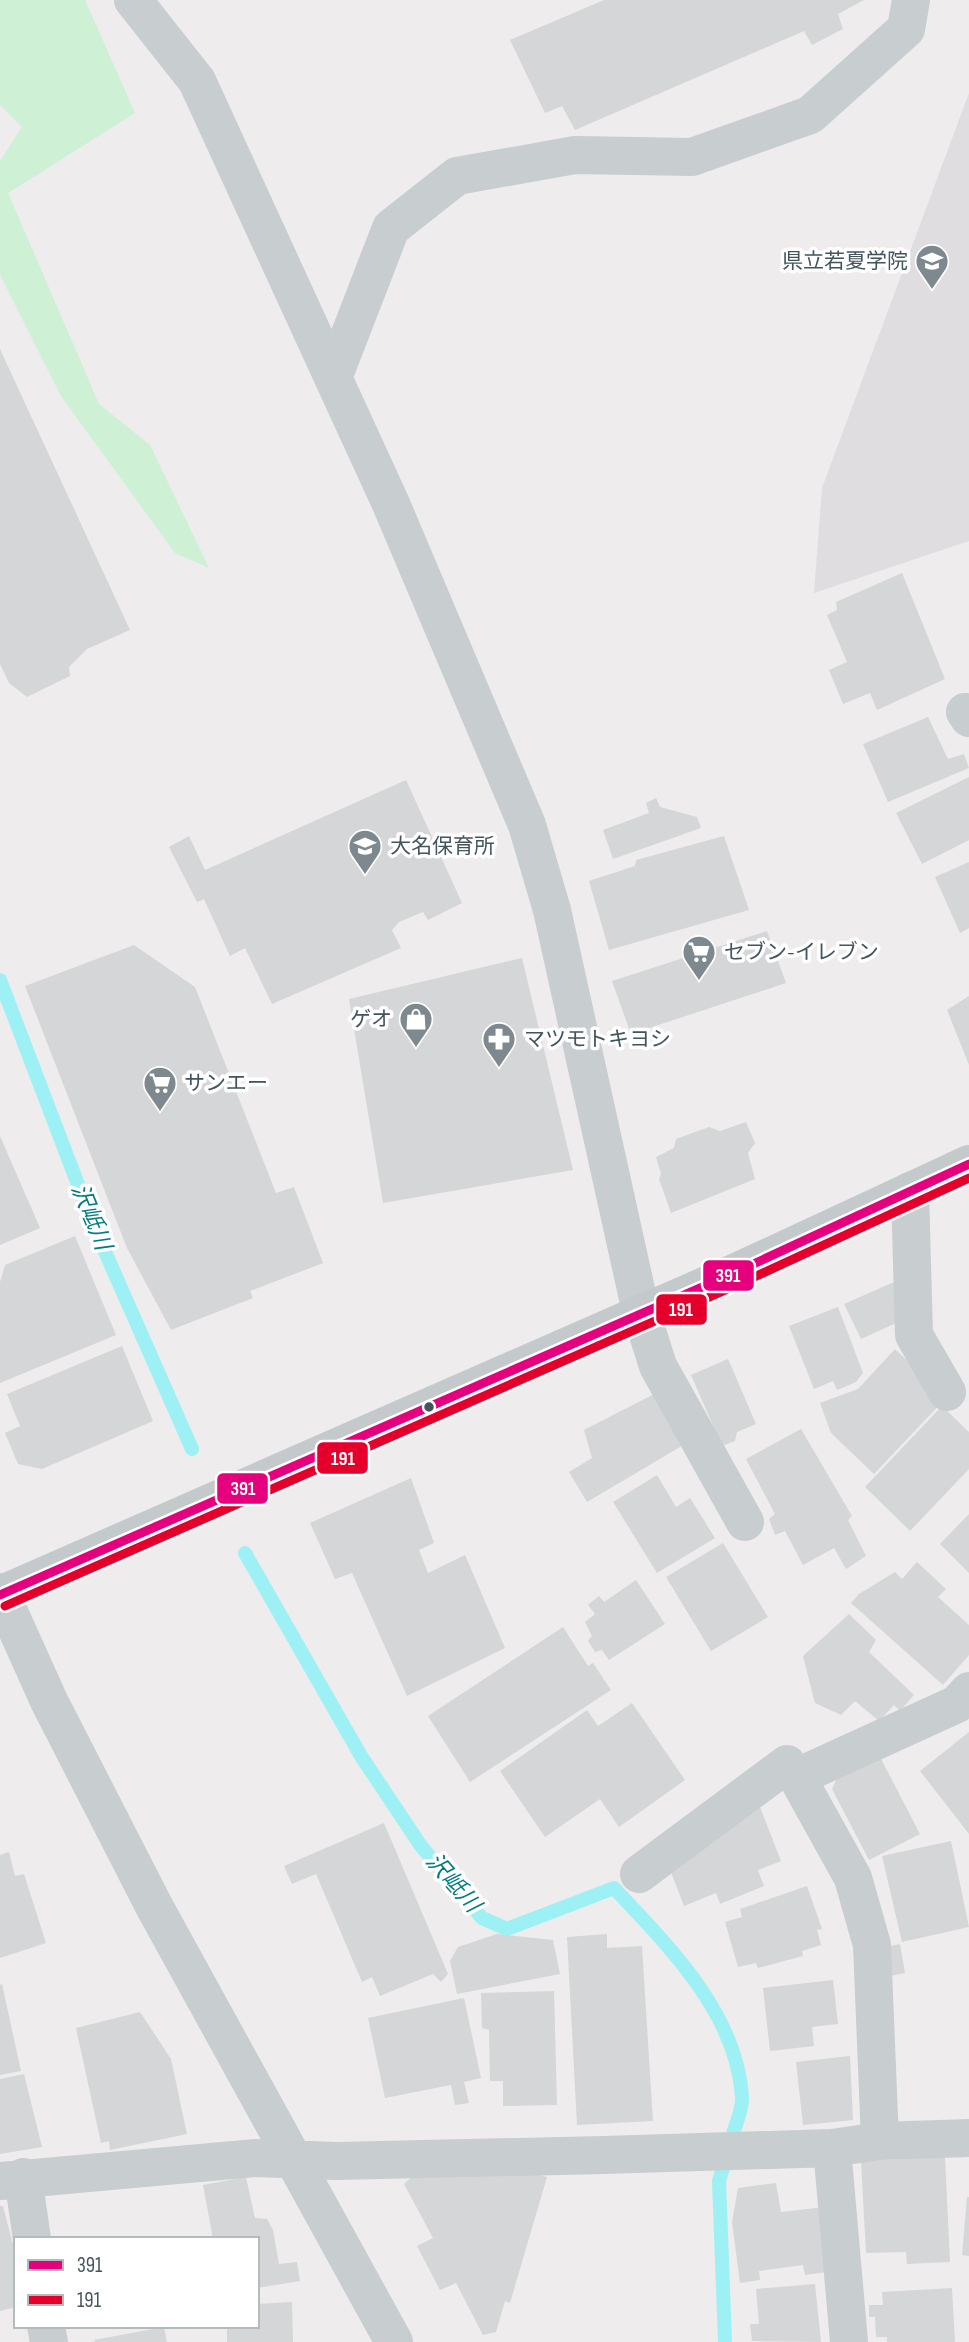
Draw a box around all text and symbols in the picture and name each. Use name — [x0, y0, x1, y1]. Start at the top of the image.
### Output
school or university icon: 県立若夏学院 — [913, 242, 951, 291]
place label: 県立若夏学院 — [782, 249, 908, 274]
school or university icon: 大名保育所 — [346, 827, 384, 876]
place label: 大名保育所 — [390, 834, 495, 859]
supermarket icon: セブン-イレブン — [680, 933, 718, 982]
place label: セブン-イレブン — [724, 940, 879, 965]
shop icon: ゲオ — [397, 1000, 435, 1049]
place label: ゲオ — [350, 1007, 392, 1032]
pharmacy icon: マツモトキヨシ — [480, 1020, 518, 1069]
place label: マツモトキヨシ — [524, 1027, 671, 1052]
supermarket icon: サンエー — [141, 1064, 179, 1113]
place label: サンエー — [184, 1071, 268, 1096]
water label: 沢岻川 — [65, 1180, 118, 1257]
line badge: 391 — [702, 1259, 755, 1292]
text: 391 — [716, 1265, 741, 1288]
line badge: 191 — [655, 1293, 708, 1326]
text: 191 — [669, 1299, 694, 1322]
unlabelled marker — [422, 1400, 436, 1414]
line badge: 191 — [316, 1441, 369, 1475]
text: 191 — [331, 1448, 356, 1471]
line badge: 391 — [216, 1472, 269, 1505]
text: 391 — [231, 1478, 256, 1501]
water label: 沢岻川 — [420, 1848, 488, 1920]
legend — [14, 2237, 259, 2328]
text: 391 — [77, 2253, 103, 2278]
text: 191 — [77, 2288, 102, 2313]

